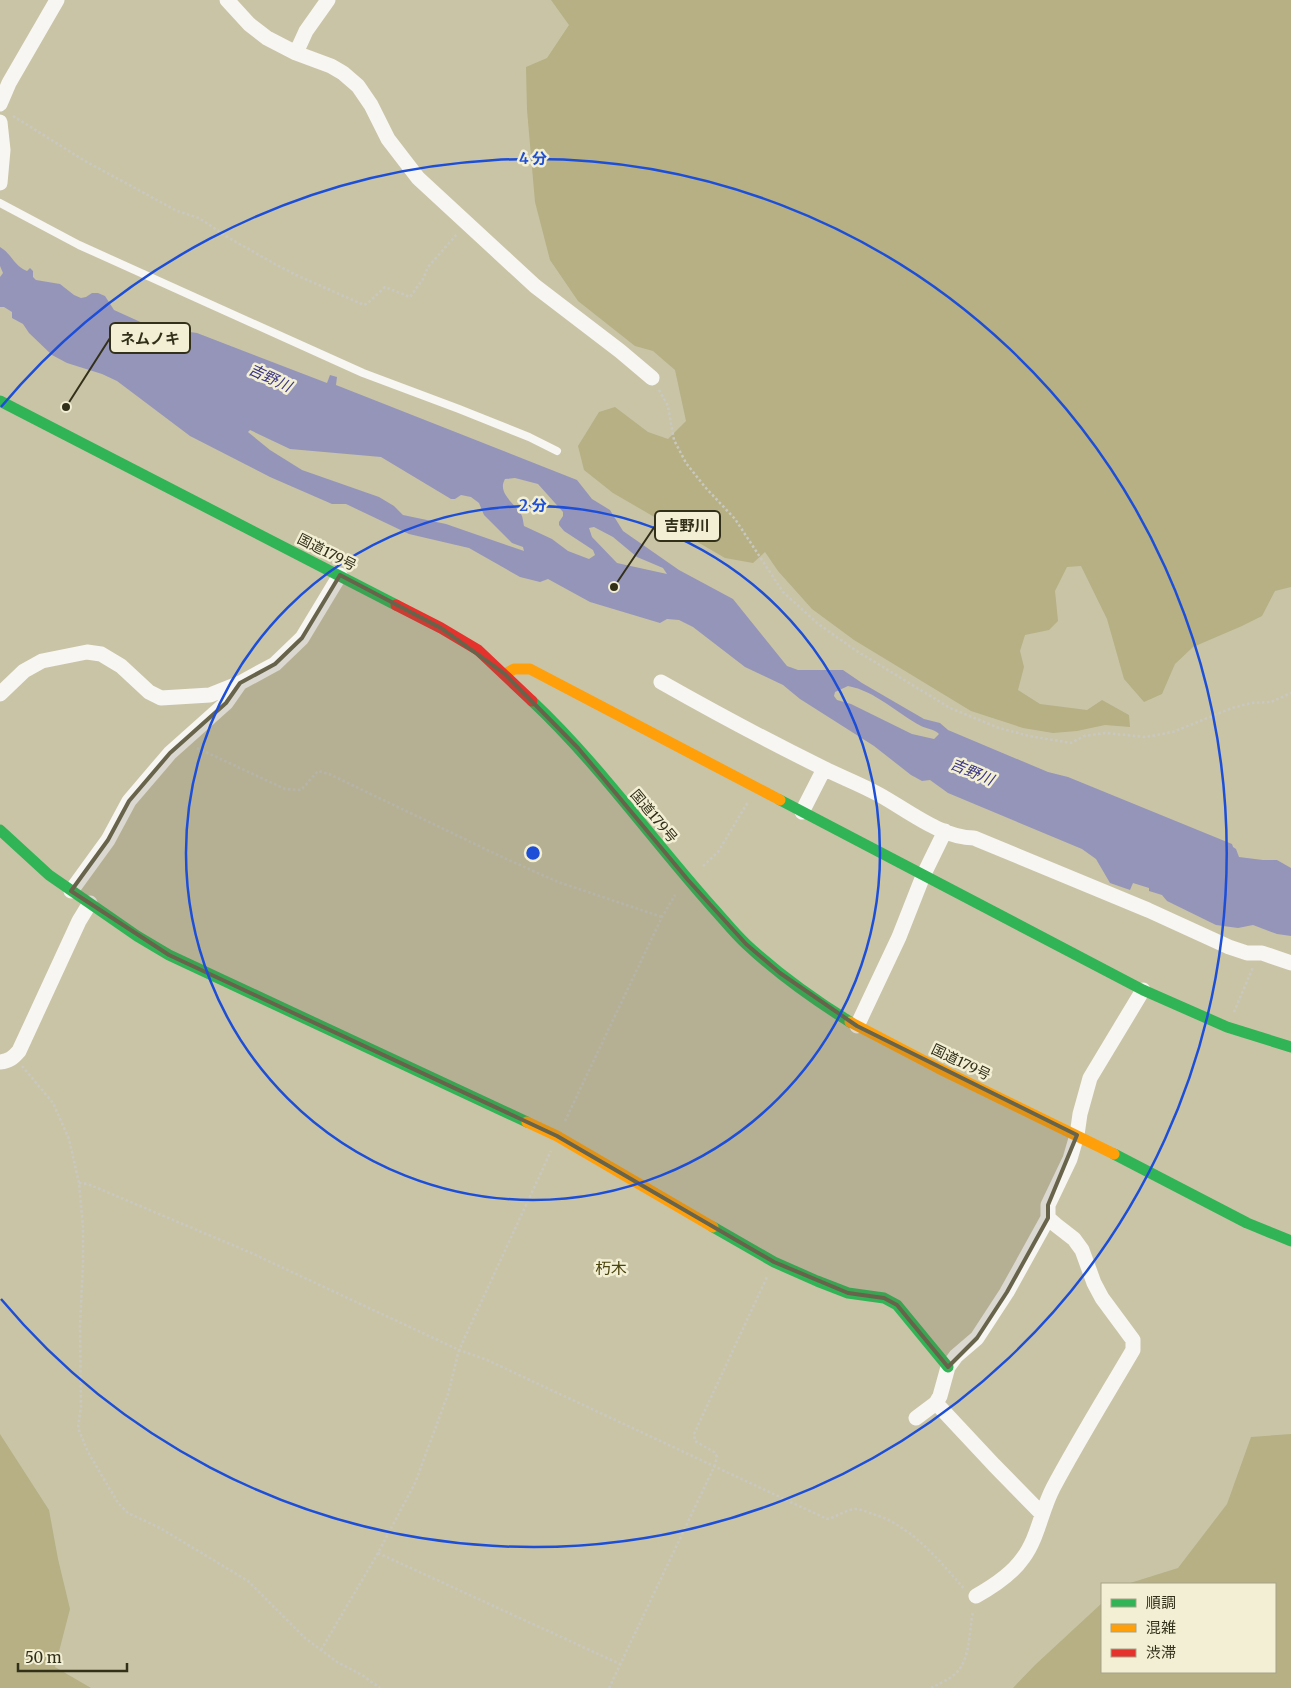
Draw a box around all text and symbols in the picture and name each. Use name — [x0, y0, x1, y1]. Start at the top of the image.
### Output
text: 4 分 — [519, 149, 547, 168]
callout: ネムノキ — [110, 323, 190, 353]
text: ネムノキ — [120, 329, 180, 348]
water label: 吉野川 — [246, 359, 296, 397]
text: 2 分 — [519, 496, 547, 515]
callout: 吉野川 — [655, 511, 720, 541]
text: 吉野川 — [664, 516, 710, 535]
street label: 国道179号 — [295, 530, 359, 574]
water label: 吉野川 — [948, 754, 998, 790]
street label: 国道179号 — [627, 786, 681, 846]
centre of rings — [524, 844, 542, 862]
street label: 国道179号 — [928, 1040, 994, 1084]
district label: 朽木 — [595, 1258, 627, 1278]
legend — [1101, 1583, 1276, 1673]
text: 順調 — [1146, 1593, 1176, 1612]
text: 混雑 — [1146, 1618, 1176, 1637]
scale bar — [18, 1640, 126, 1672]
text: 渋滞 — [1146, 1643, 1176, 1662]
text: 50 m — [25, 1648, 62, 1667]

